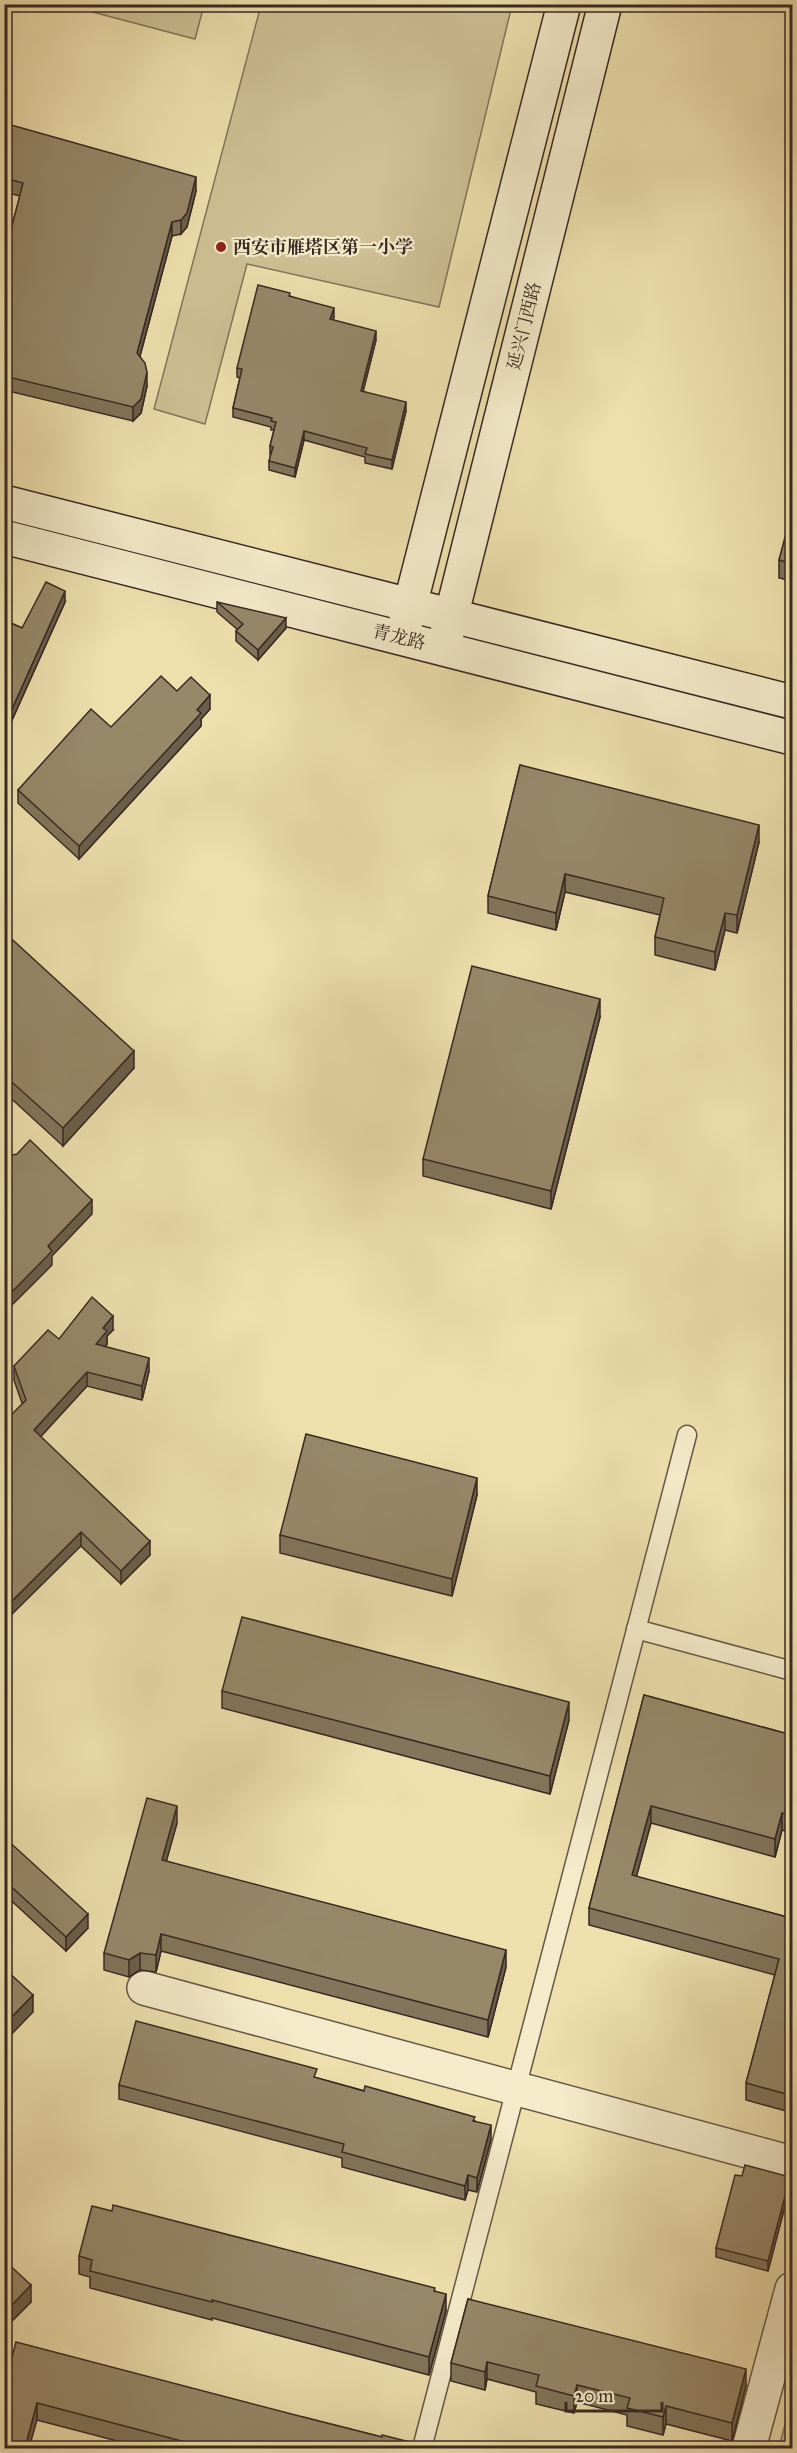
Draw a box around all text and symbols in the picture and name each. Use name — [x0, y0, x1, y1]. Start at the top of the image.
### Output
place label: 西安市雁塔区第一小学 — [233, 236, 413, 258]
marker: 西安市雁塔区第一小学 — [214, 240, 228, 254]
street label: 延兴门西路 — [502, 280, 546, 372]
street label: 青龙路 — [370, 620, 428, 654]
scale bar — [566, 2375, 662, 2413]
text: 20 m — [575, 2385, 613, 2407]

